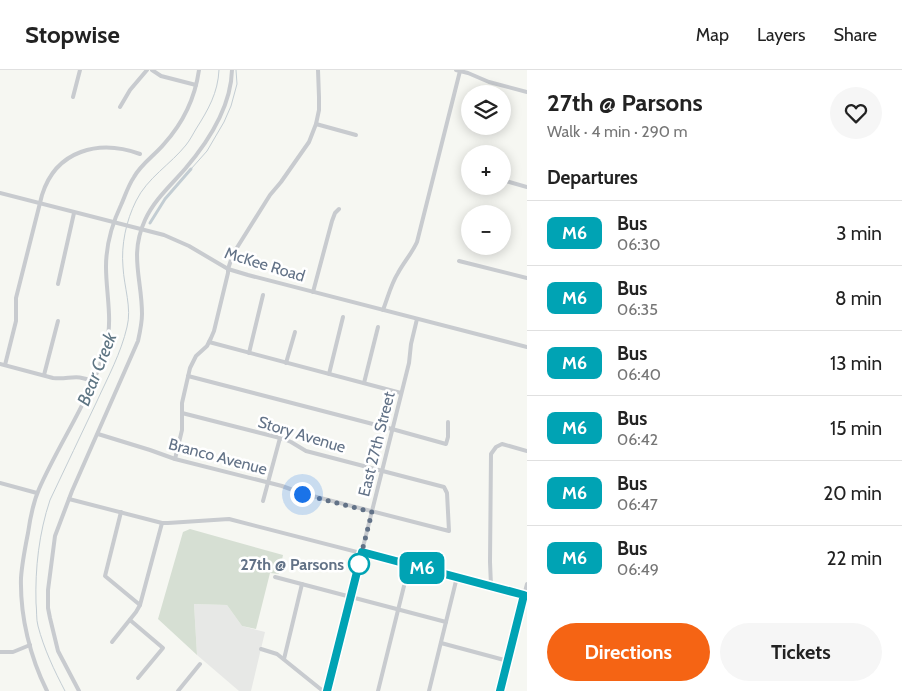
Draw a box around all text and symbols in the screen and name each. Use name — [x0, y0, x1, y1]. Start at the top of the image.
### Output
text: Stopwise — [25, 20, 120, 49]
text: Map — [696, 24, 729, 46]
text: Layers — [757, 24, 806, 46]
text: Share — [834, 24, 877, 46]
map controls — [461, 85, 511, 255]
button: layers — [461, 85, 511, 135]
button: heart — [830, 87, 882, 139]
text: 27th @ Parsons — [547, 88, 703, 117]
text: Walk · 4 min · 290 m — [547, 122, 688, 141]
button: + — [461, 145, 511, 195]
text: Departures — [547, 166, 638, 189]
button: − — [461, 205, 511, 255]
text: Bus — [617, 212, 647, 235]
text: M6 — [562, 222, 587, 244]
text: 3 min — [836, 222, 882, 245]
text: 06:30 — [617, 235, 660, 254]
street label: McKee Road — [222, 243, 307, 286]
text: Bus — [617, 277, 647, 300]
text: M6 — [562, 287, 587, 309]
text: 8 min — [835, 287, 882, 310]
text: 06:35 — [617, 300, 658, 319]
water label: Bear Creek — [72, 328, 122, 409]
text: Bus — [617, 342, 647, 365]
text: M6 — [562, 352, 587, 374]
text: 13 min — [830, 352, 882, 375]
text: 06:40 — [617, 365, 661, 384]
street label: East 27th Street — [354, 389, 399, 499]
text: Bus — [617, 407, 647, 430]
street label: Story Avenue — [256, 412, 348, 457]
text: M6 — [562, 417, 587, 439]
text: 15 min — [830, 417, 882, 440]
text: 06:42 — [617, 430, 658, 449]
street label: Branco Avenue — [166, 434, 269, 479]
text: Bus — [617, 472, 647, 495]
your location — [290, 482, 315, 507]
text: M6 — [562, 482, 587, 504]
text: 20 min — [823, 482, 882, 505]
text: 06:47 — [617, 495, 658, 514]
text: Bus — [617, 537, 647, 560]
text: M6 — [562, 547, 587, 569]
text: 22 min — [827, 547, 882, 570]
line badge: M6 — [400, 552, 444, 584]
marker: 27th @ Parsons — [348, 553, 370, 575]
place label: 27th @ Parsons — [240, 555, 344, 574]
text: M6 — [409, 557, 435, 579]
text: 06:49 — [617, 560, 659, 579]
button: Directions — [547, 623, 710, 681]
button: Tickets — [720, 623, 882, 681]

